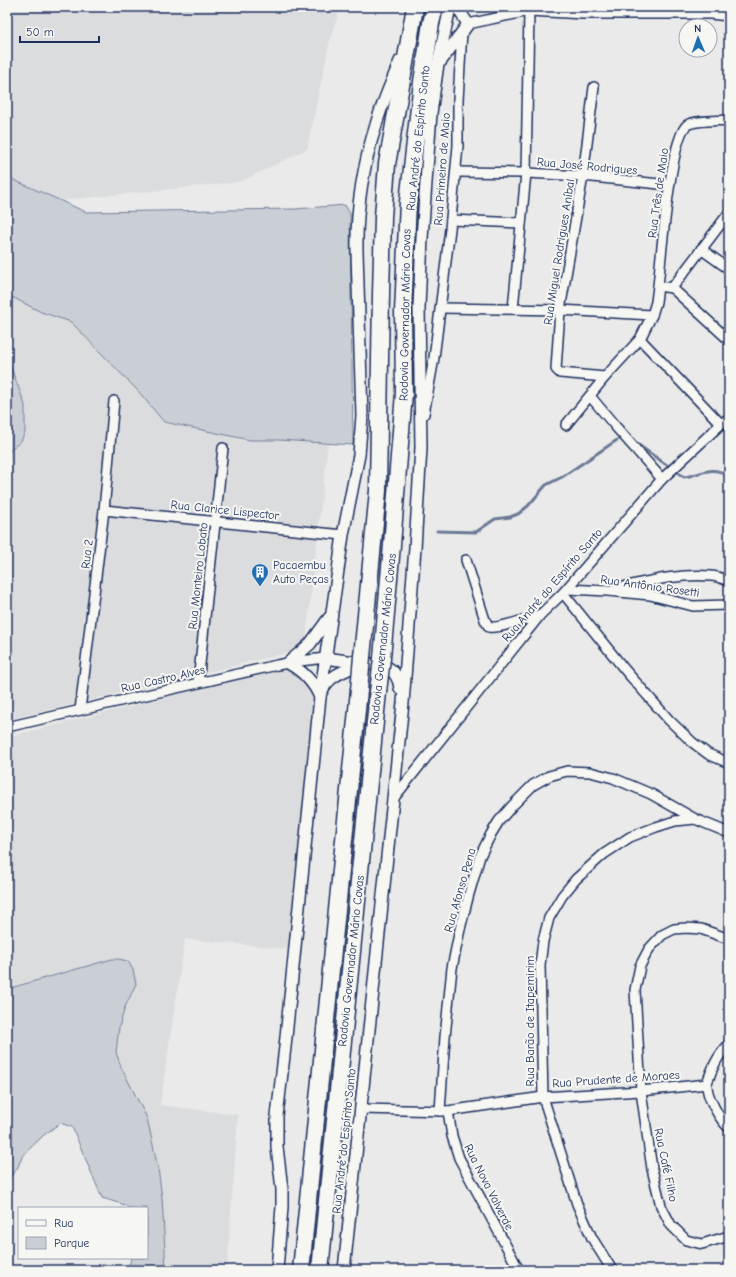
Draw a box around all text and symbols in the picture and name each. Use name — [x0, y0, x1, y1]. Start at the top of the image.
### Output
scale bar — [20, 18, 99, 44]
north arrow — [678, 18, 718, 58]
text: N — [694, 22, 701, 35]
text: 50 m — [26, 25, 54, 39]
street label: Rua André do Espírito Santo — [403, 65, 433, 211]
street label: Rua Primeiro de Maio — [431, 112, 453, 226]
street label: Rua Três de Maio — [645, 147, 671, 239]
street label: Rua José Rodrigues — [536, 155, 638, 177]
street label: Rua Miguel Rodrigues Aníbal — [541, 178, 577, 326]
street label: Rodovia Governador Mário Covas — [396, 229, 414, 401]
street label: Rua Clarice Lispector — [170, 497, 280, 523]
street label: Rua Monteiro Lobato — [185, 522, 211, 630]
street label: Rua André do Espírito Santo — [499, 525, 605, 645]
street label: Rua 2 — [78, 538, 96, 570]
street label: Rodovia Governador Mário Covas — [367, 553, 399, 725]
place label: Pacaembu Auto Peças — [273, 558, 329, 586]
building icon: Pacaembu Auto Peças — [250, 562, 270, 587]
street label: Rua Antônio Rosetti — [599, 572, 701, 600]
street label: Rua Castro Alves — [120, 663, 206, 695]
street label: Rua Afonso Pena — [441, 846, 479, 934]
street label: Rodovia Governador Mário Covas — [335, 875, 367, 1047]
street label: Rua Barão de Itapemirim — [523, 955, 537, 1086]
street label: Rua André do Espírito Santo — [329, 1068, 359, 1214]
street label: Rua Prudente de Moraes — [552, 1068, 680, 1090]
street label: Rua Café Filho — [651, 1127, 681, 1203]
street label: Rua Nova Valverde — [461, 1142, 517, 1232]
legend — [18, 1207, 148, 1259]
text: Rua — [54, 1216, 73, 1230]
text: Parque — [54, 1236, 89, 1250]

